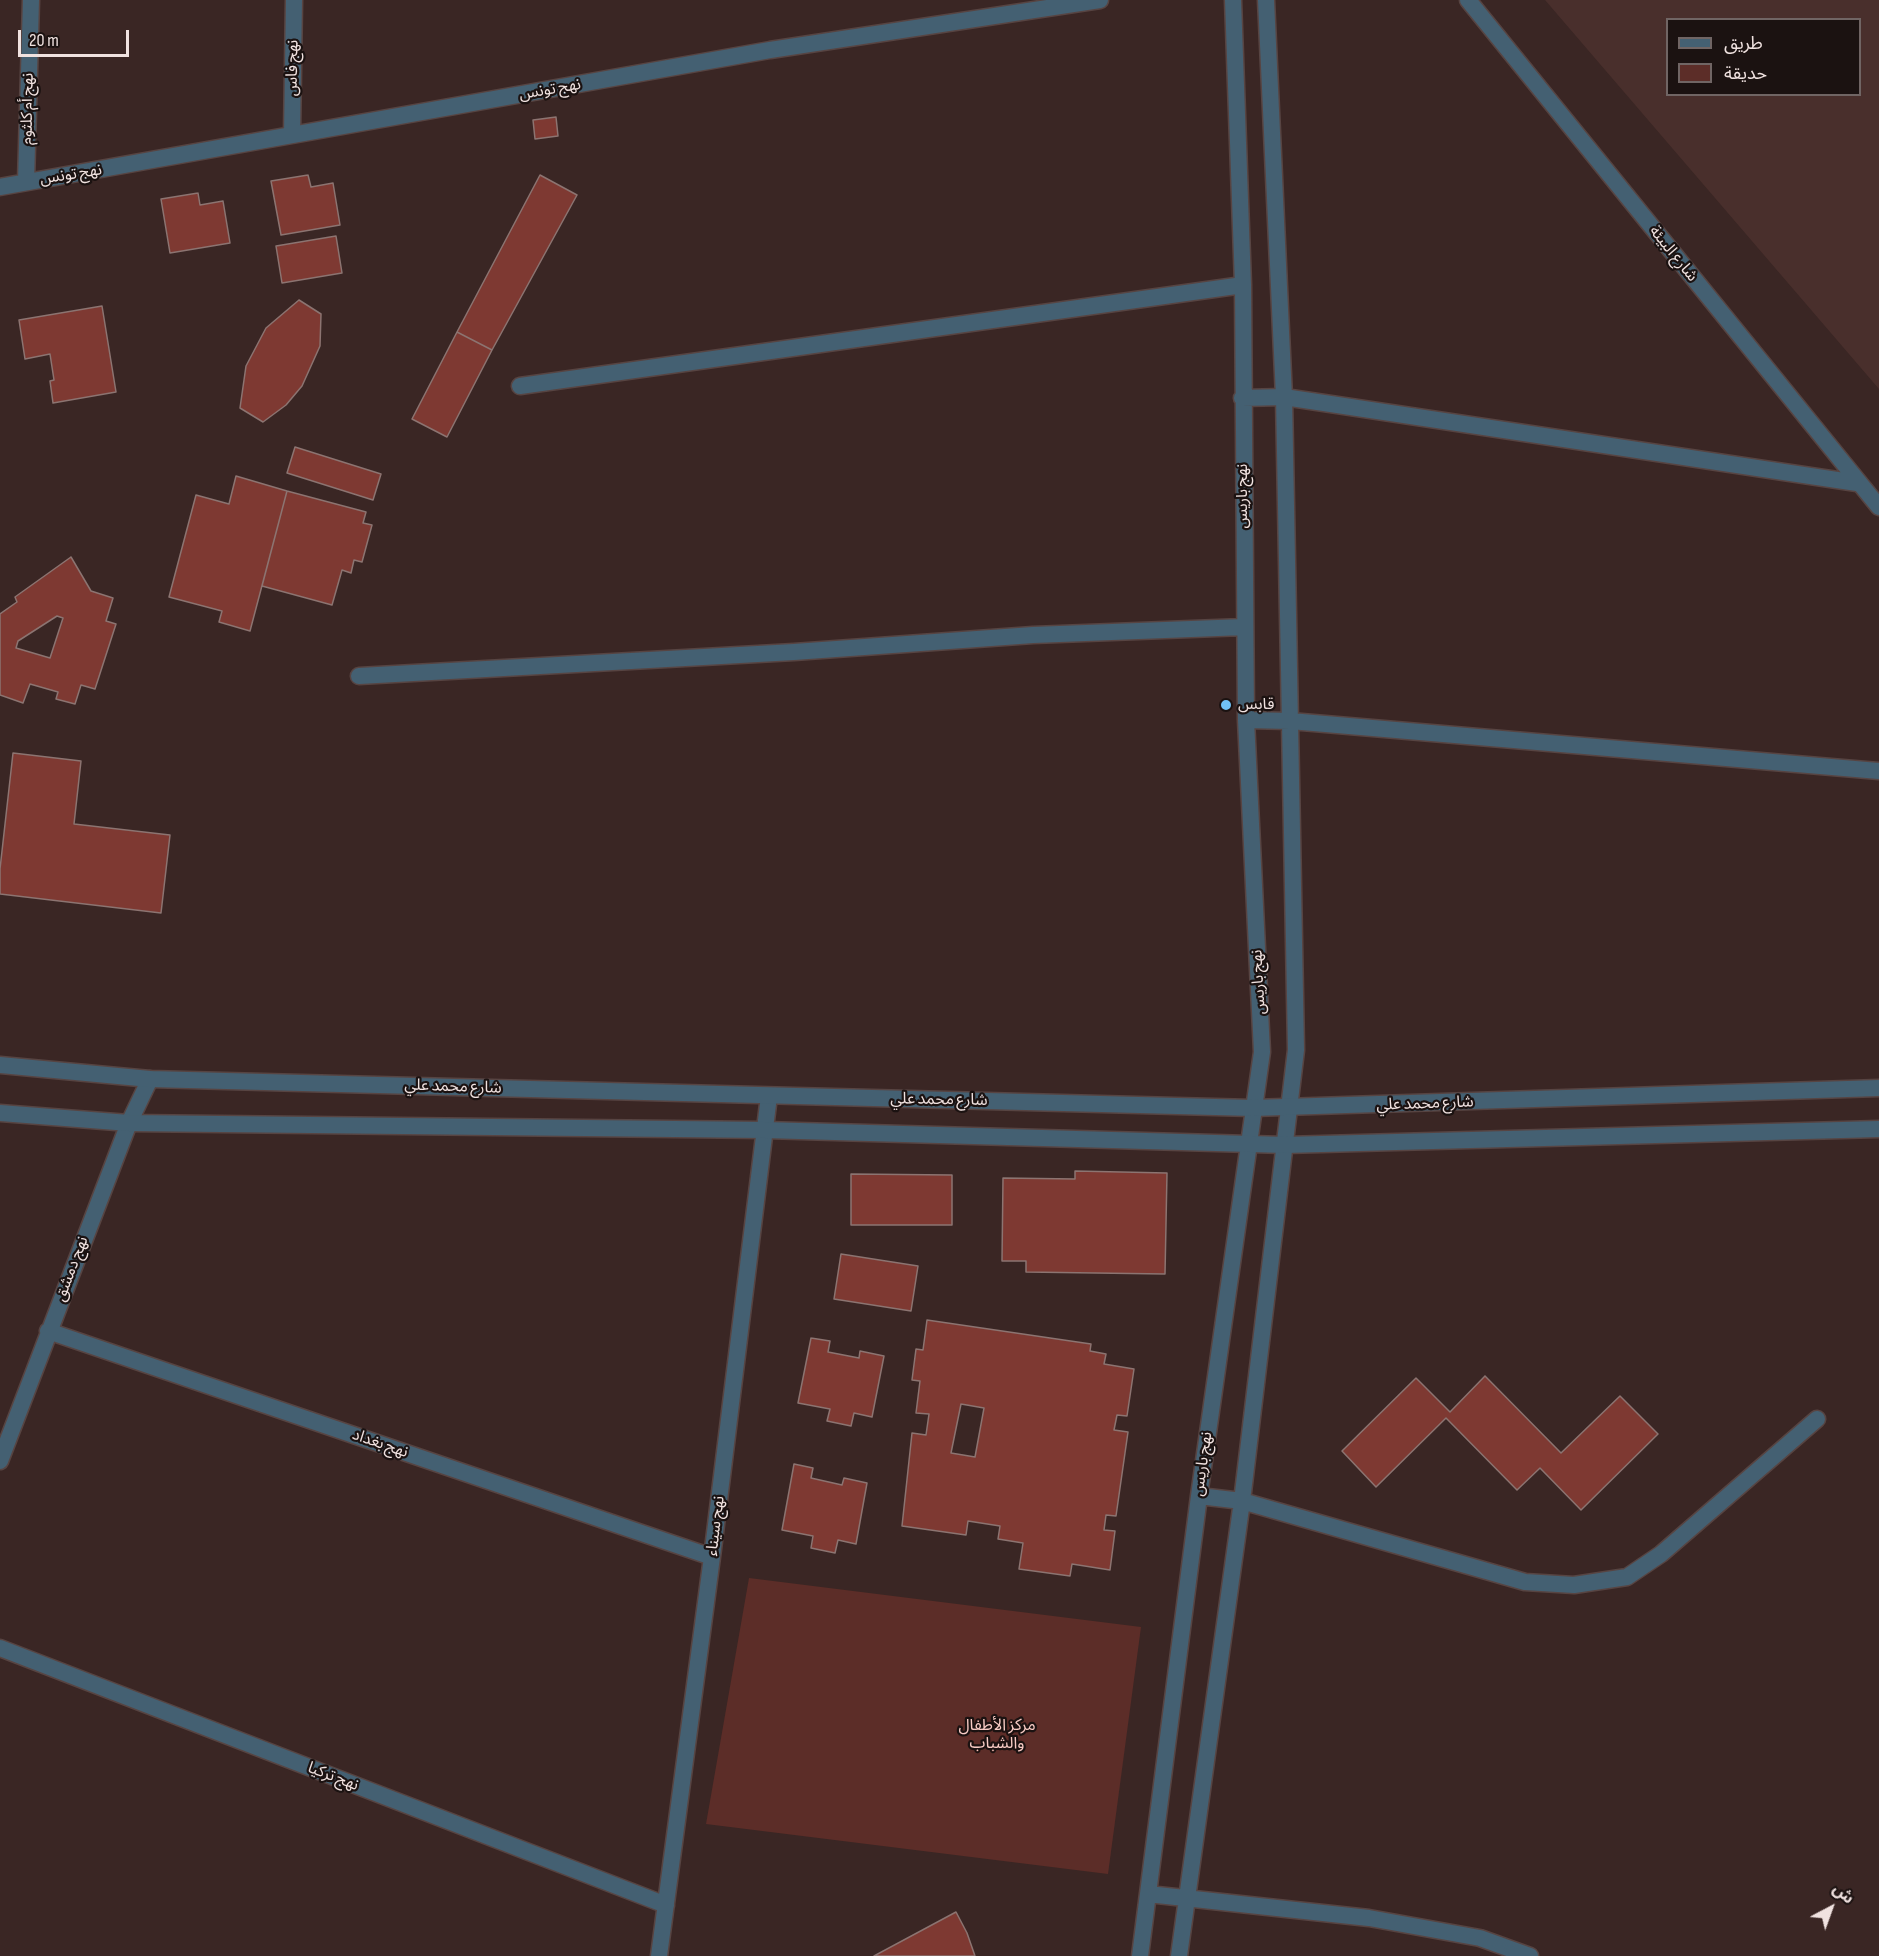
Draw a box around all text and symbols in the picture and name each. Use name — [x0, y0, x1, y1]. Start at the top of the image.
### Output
scale bar — [21, 18, 132, 56]
legend — [1666, 18, 1861, 96]
text: 20 m — [29, 30, 59, 51]
text: طريق — [1724, 33, 1763, 54]
street label: نهج فاس — [283, 40, 303, 96]
text: حديقة — [1724, 63, 1767, 84]
street label: نهج أم كلثوم — [18, 73, 38, 145]
street label: نهج تونس — [518, 75, 582, 105]
street label: نهج تونس — [39, 161, 103, 189]
street label: شارع البيئة — [1645, 222, 1701, 286]
street label: نهج باريس — [1233, 464, 1253, 528]
place label: قابس — [1238, 695, 1274, 715]
marker: قابس — [1219, 698, 1233, 712]
street label: نهج باريس — [1248, 949, 1270, 1015]
street label: شارع محمد علي — [404, 1076, 502, 1098]
street label: شارع محمد علي — [890, 1090, 988, 1110]
street label: شارع محمد علي — [1376, 1093, 1474, 1115]
street label: نهج دمشق — [51, 1234, 93, 1304]
street label: نهج بغداد — [349, 1425, 411, 1463]
street label: نهج باريس — [1189, 1431, 1217, 1497]
street label: نهج سيناء — [703, 1495, 729, 1557]
park label: مركز الأطفال والشباب — [958, 1716, 1036, 1754]
street label: نهج تركيا — [305, 1759, 361, 1795]
north arrow — [1801, 1878, 1861, 1938]
text: ش — [1829, 1880, 1858, 1908]

